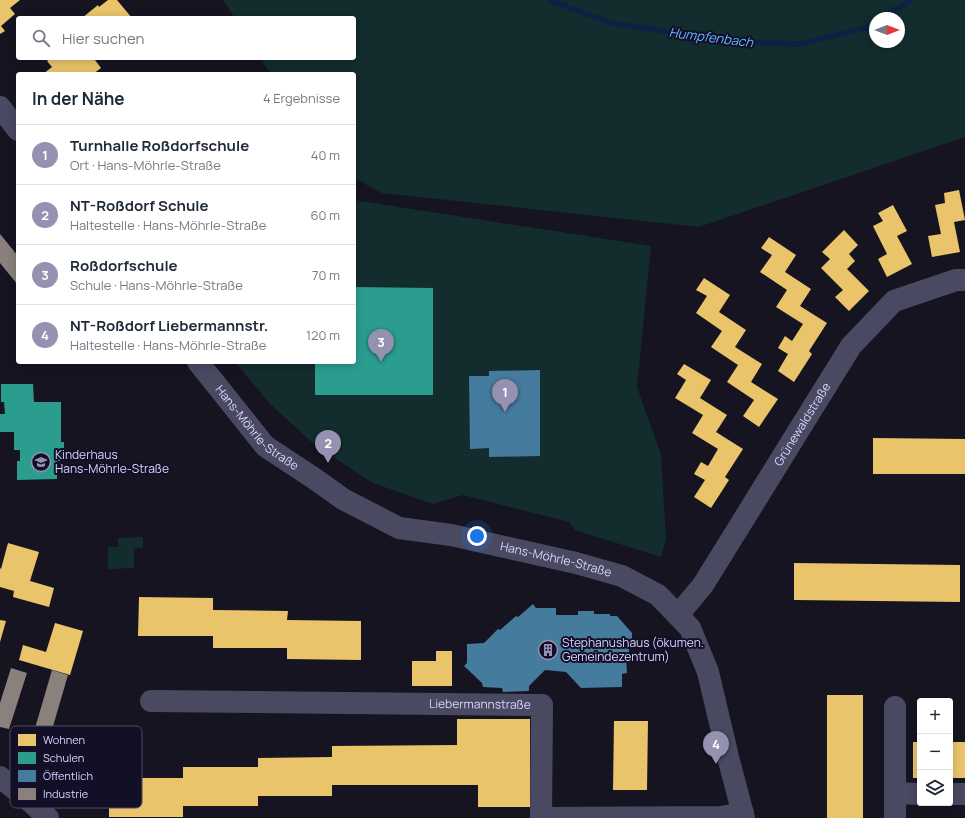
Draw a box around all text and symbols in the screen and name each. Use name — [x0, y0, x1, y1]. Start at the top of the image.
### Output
north arrow — [869, 12, 905, 48]
search box — [16, 16, 356, 60]
water label: Humpfenbach — [668, 23, 755, 51]
icon: search — [30, 27, 52, 49]
text: Hier suchen — [62, 28, 144, 49]
text: In der Nähe — [32, 87, 125, 110]
text: 4 Ergebnisse — [263, 89, 340, 107]
text: Turnhalle Roßdorfschule — [70, 135, 249, 156]
text: 1 — [42, 146, 48, 164]
text: 40 m — [311, 146, 340, 164]
text: Ort · Hans-Möhrle-Straße — [70, 156, 221, 174]
text: NT-Roßdorf Schule — [70, 195, 209, 216]
text: 2 — [41, 206, 49, 224]
text: 60 m — [310, 206, 340, 224]
text: Haltestelle · Hans-Möhrle-Straße — [70, 216, 266, 234]
text: Roßdorfschule — [70, 255, 178, 276]
text: 3 — [41, 266, 49, 284]
text: 70 m — [312, 266, 340, 284]
text: Schule · Hans-Möhrle-Straße — [70, 276, 243, 294]
text: NT-Roßdorf Liebermannstr. — [70, 315, 268, 336]
text: 4 — [41, 326, 49, 344]
text: 120 m — [306, 326, 340, 344]
pin: 3 — [368, 329, 394, 362]
text: Haltestelle · Hans-Möhrle-Straße — [70, 336, 266, 354]
pin: 1 — [492, 379, 518, 412]
street label: Grünewaldstraße — [770, 379, 834, 469]
street label: Hans-Möhrle-Straße — [212, 381, 302, 474]
pin: 2 — [315, 430, 341, 463]
place label: Kinderhaus Hans-Möhrle-Straße — [55, 446, 169, 477]
school or university icon: Kinderhaus Hans-Möhrle-Straße — [30, 451, 52, 473]
your location — [467, 526, 487, 546]
street label: Hans-Möhrle-Straße — [499, 537, 614, 581]
place label: Stephanushaus (ökumen. Gemeindezentrum) — [562, 634, 704, 665]
building icon: Stephanushaus (ökumen. Gemeindezentrum) — [537, 639, 559, 661]
street label: Liebermannstraße — [429, 695, 531, 713]
map controls — [917, 698, 953, 806]
button: + — [917, 698, 953, 734]
legend — [10, 726, 142, 808]
pin: 4 — [703, 731, 729, 764]
text: Wohnen — [43, 732, 85, 747]
button: − — [917, 734, 953, 770]
text: Schulen — [43, 750, 84, 765]
text: Öffentlich — [43, 768, 93, 783]
button: layers — [917, 770, 953, 806]
text: Industrie — [43, 786, 89, 801]

